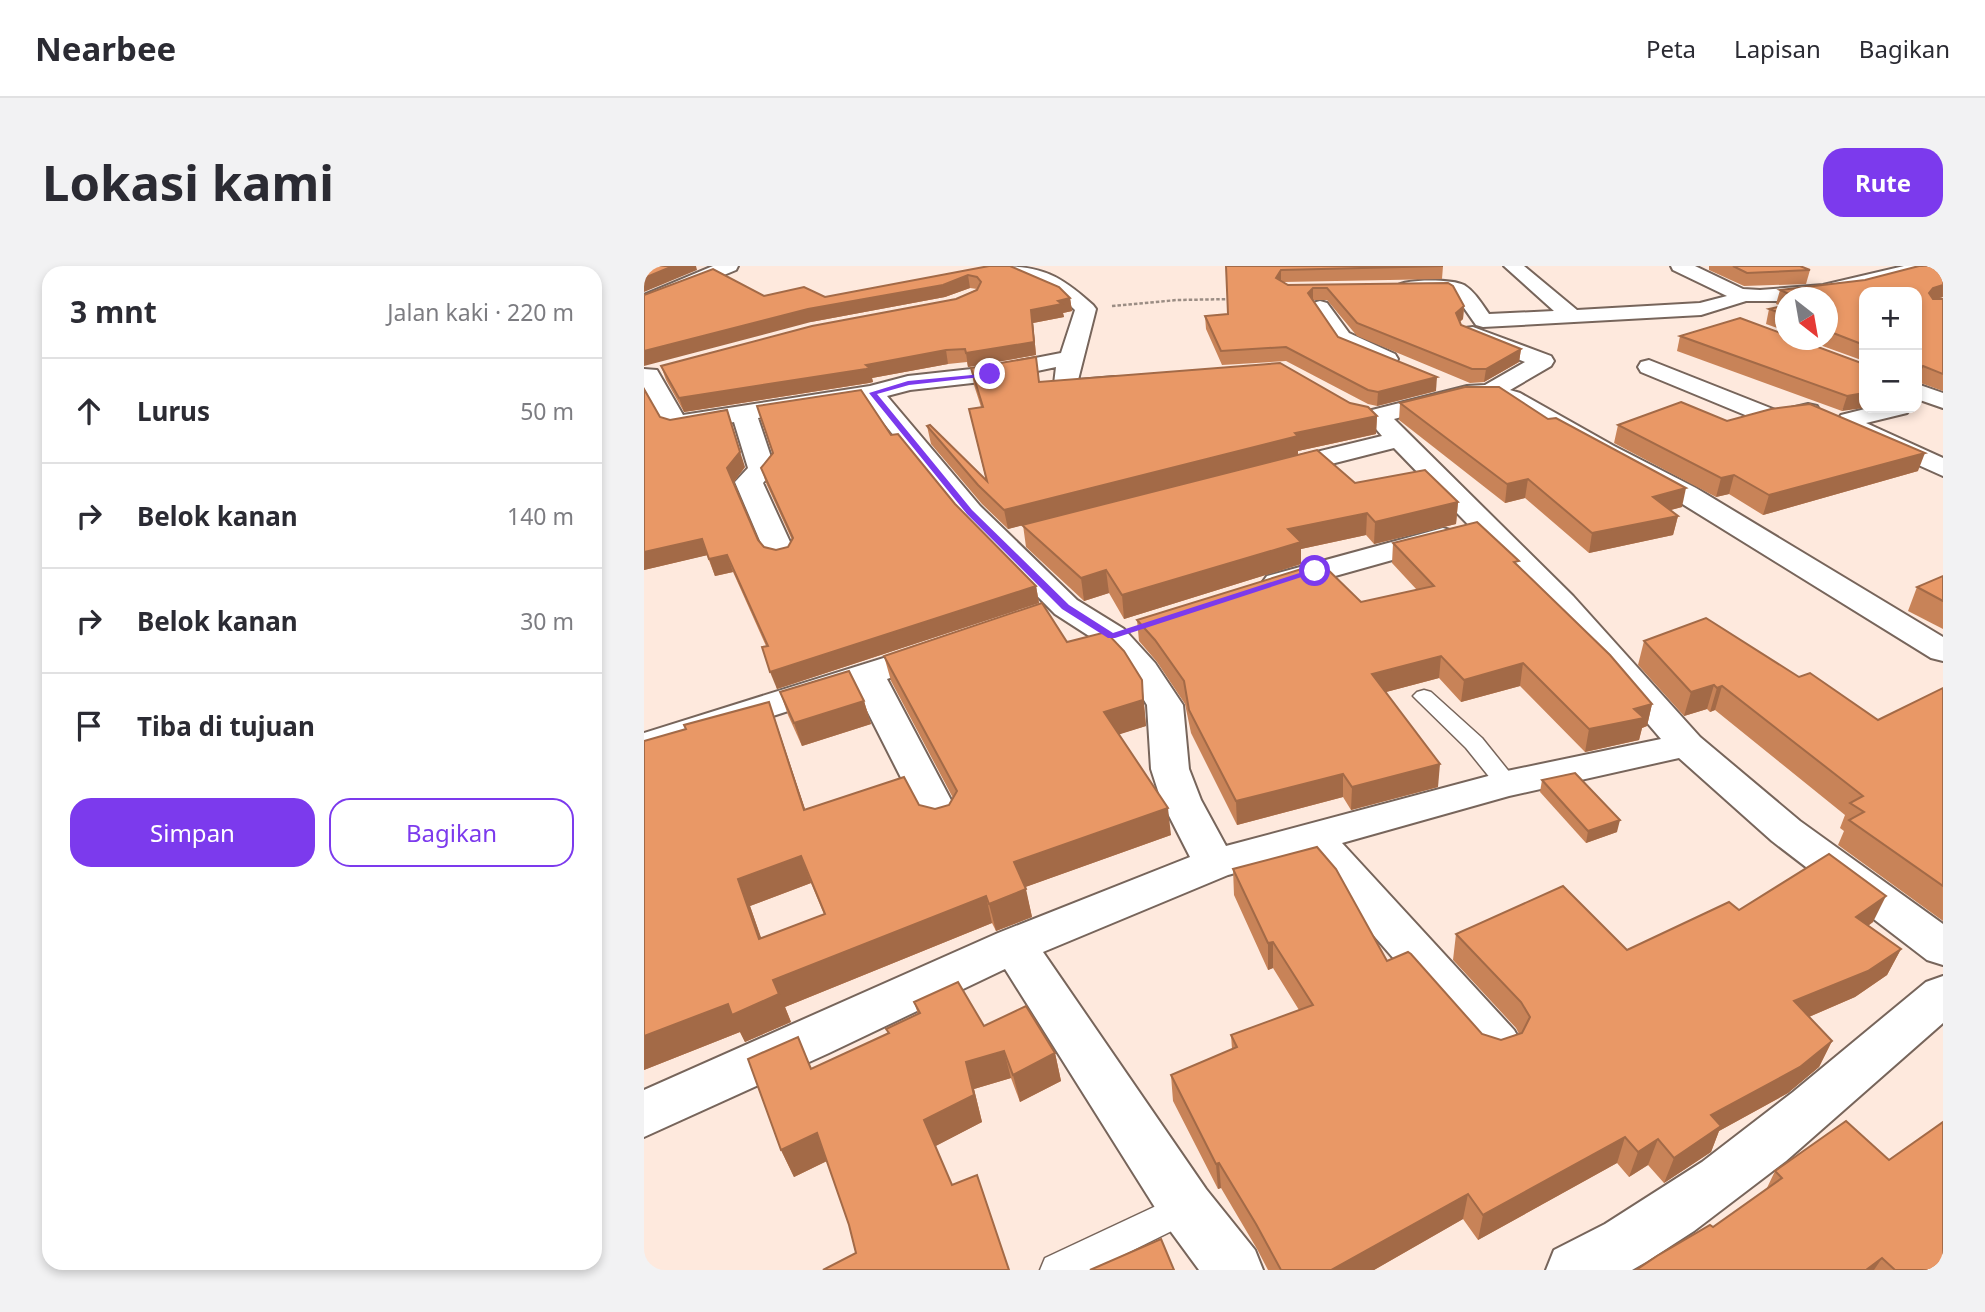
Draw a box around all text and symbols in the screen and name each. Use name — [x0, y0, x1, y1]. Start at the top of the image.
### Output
text: Nearbee — [35, 26, 176, 71]
text: Peta — [1646, 32, 1696, 65]
text: Lapisan — [1734, 32, 1821, 65]
text: Bagikan — [1859, 32, 1950, 65]
button: Rute — [1823, 148, 1943, 217]
text: Lokasi kami — [42, 149, 334, 215]
north arrow — [1775, 287, 1838, 350]
map controls — [1859, 287, 1922, 413]
button: + — [1859, 287, 1922, 350]
text: 3 mnt — [70, 291, 157, 332]
text: Jalan kaki · 220 m — [387, 296, 574, 328]
button: − — [1859, 350, 1922, 413]
route end — [974, 358, 1005, 389]
icon: ahead — [70, 392, 108, 430]
text: Lurus — [137, 393, 210, 429]
text: 50 m — [520, 395, 574, 427]
icon: right — [70, 497, 108, 535]
text: Belok kanan — [137, 498, 298, 534]
text: 140 m — [507, 500, 574, 532]
route start — [1299, 555, 1330, 586]
icon: right — [70, 602, 108, 640]
text: Belok kanan — [137, 603, 298, 639]
text: 30 m — [520, 605, 574, 637]
icon: arrive — [70, 707, 108, 745]
text: Tiba di tujuan — [137, 708, 315, 744]
button: Simpan — [70, 798, 315, 867]
button: Bagikan — [329, 798, 574, 867]

